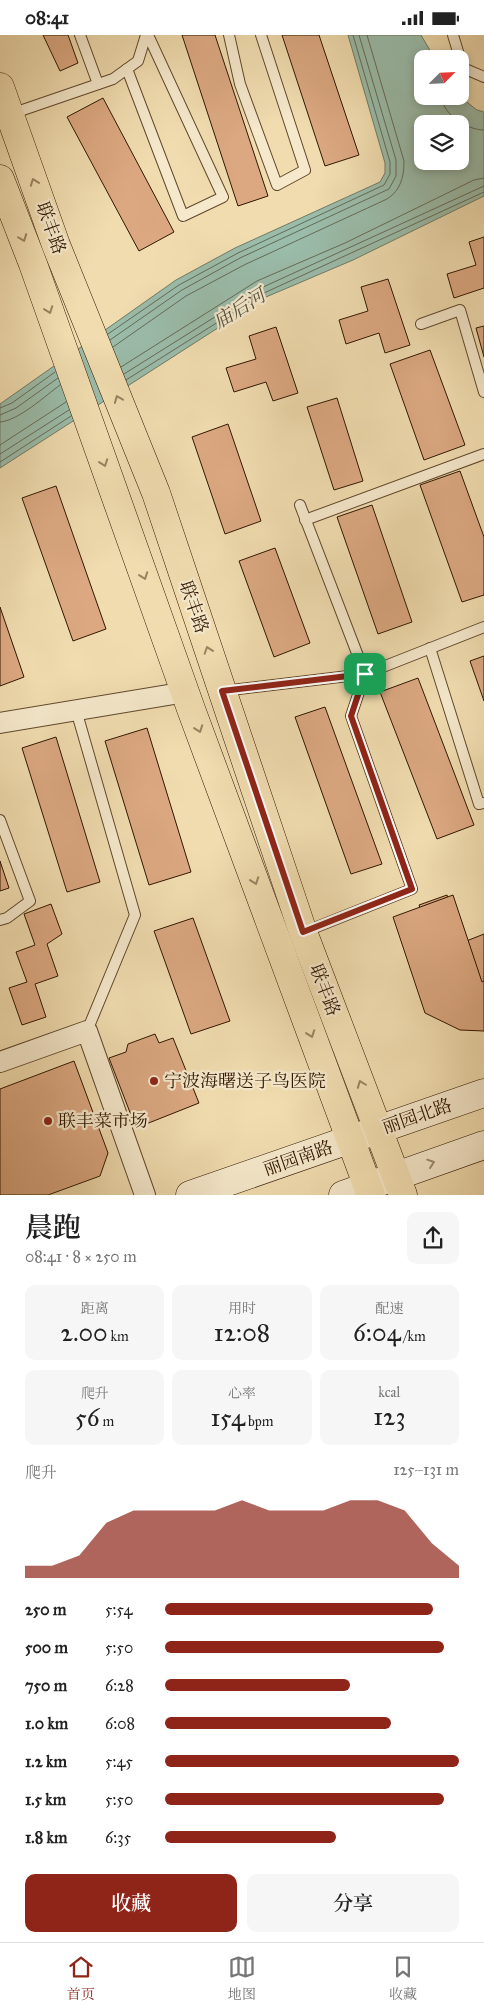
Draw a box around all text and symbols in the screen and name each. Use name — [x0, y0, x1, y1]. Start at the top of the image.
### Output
text: 08:41 — [25, 6, 69, 29]
north arrow — [414, 50, 469, 105]
map controls — [414, 50, 469, 170]
button: layers — [414, 115, 469, 170]
one-way arrow — [30, 179, 40, 187]
street label: 联丰路 — [31, 199, 71, 257]
one-way arrow — [17, 233, 27, 242]
water label: 庙后河 — [209, 282, 272, 333]
one-way arrow — [44, 306, 54, 314]
one-way arrow — [114, 395, 124, 404]
one-way arrow — [98, 459, 108, 467]
one-way arrow — [138, 571, 148, 580]
street label: 联丰路 — [175, 578, 213, 636]
one-way arrow — [204, 646, 214, 655]
pin — [344, 653, 386, 695]
icon: arrive — [351, 660, 379, 688]
one-way arrow — [193, 724, 203, 733]
one-way arrow — [249, 877, 259, 885]
street label: 联丰路 — [305, 961, 345, 1019]
one-way arrow — [305, 1029, 315, 1038]
place label: 宁波海曙送子鸟医院 — [164, 1070, 326, 1092]
marker: 宁波海曙送子鸟医院 — [148, 1075, 160, 1087]
one-way arrow — [357, 1080, 367, 1089]
street label: 丽园北路 — [379, 1094, 455, 1138]
place label: 联丰菜市场 — [58, 1110, 148, 1132]
marker: 联丰菜市场 — [42, 1115, 54, 1127]
street label: 丽园南路 — [260, 1136, 336, 1180]
one-way arrow — [426, 1159, 434, 1169]
text: 晨跑 — [25, 1210, 81, 1245]
button: share — [407, 1212, 459, 1264]
text: 08:41 · 8 × 250 m — [25, 1247, 137, 1266]
text: 距离 — [81, 1300, 109, 1317]
text: 用时 — [228, 1300, 256, 1317]
text: 配速 — [375, 1300, 403, 1317]
text: 2.00 — [60, 1317, 108, 1348]
text: 12:08 — [214, 1317, 270, 1348]
text: 6:04 — [353, 1317, 401, 1348]
text: km — [108, 1328, 129, 1345]
text: /km — [401, 1328, 426, 1345]
text: kcal — [378, 1384, 400, 1401]
text: 爬升 — [81, 1385, 109, 1402]
text: 心率 — [228, 1385, 256, 1402]
text: 123 — [373, 1401, 405, 1432]
text: 56 — [75, 1402, 100, 1433]
text: 154 — [210, 1402, 245, 1433]
text: m — [100, 1413, 114, 1430]
text: bpm — [245, 1413, 274, 1430]
text: 125–131 m — [393, 1460, 459, 1479]
text: 爬升 — [25, 1463, 57, 1482]
text: 250 m — [25, 1600, 66, 1619]
text: 5:54 — [105, 1600, 132, 1619]
text: 500 m — [25, 1638, 68, 1657]
text: 5:50 — [105, 1638, 133, 1657]
text: 750 m — [25, 1676, 67, 1695]
text: 6:28 — [105, 1676, 134, 1695]
text: 1.0 km — [25, 1714, 68, 1733]
text: 6:08 — [105, 1714, 135, 1733]
text: 1.2 km — [25, 1752, 67, 1771]
text: 5:45 — [105, 1752, 133, 1771]
text: 1.5 km — [25, 1790, 66, 1809]
text: 5:50 — [105, 1790, 133, 1809]
text: 1.8 km — [25, 1828, 67, 1847]
text: 6:35 — [105, 1828, 131, 1847]
button: 收藏 — [25, 1874, 237, 1932]
button: 分享 — [247, 1874, 459, 1932]
tab: 首页 — [67, 1953, 95, 2003]
tab: 地图 — [228, 1953, 256, 2003]
tab: 收藏 — [389, 1953, 417, 2003]

